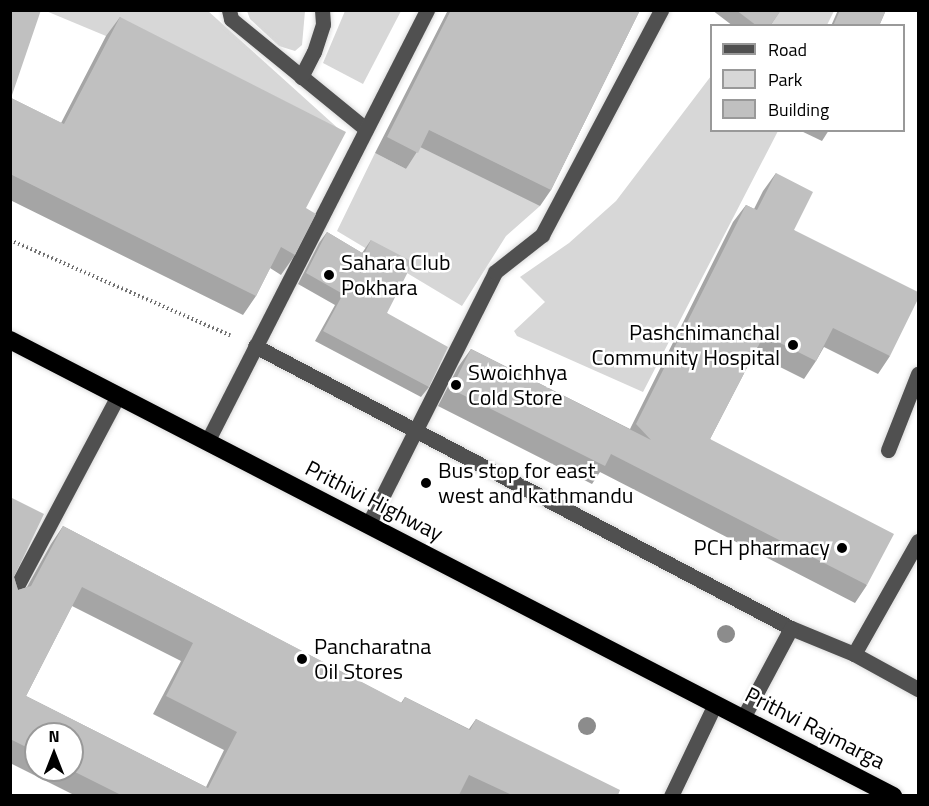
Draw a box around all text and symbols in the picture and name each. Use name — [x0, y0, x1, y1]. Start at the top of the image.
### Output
legend — [710, 24, 905, 132]
text: Road — [768, 36, 807, 63]
text: Park — [768, 66, 802, 93]
text: Building — [768, 96, 829, 123]
place label: Sahara Club Pokhara — [341, 249, 451, 300]
marker: Sahara Club Pokhara — [322, 268, 336, 282]
place label: Pashchimanchal Community Hospital — [592, 319, 780, 370]
marker: Pashchimanchal Community Hospital — [784, 336, 802, 354]
place label: Swoichhya Cold Store — [468, 359, 567, 410]
marker: Swoichhya Cold Store — [449, 378, 463, 392]
street label: Prithivi Highway — [301, 455, 447, 547]
place label: Bus stop for east west and kathmandu — [438, 457, 633, 508]
marker: Bus stop for east west and kathmandu — [419, 476, 433, 490]
place label: PCH pharmacy — [694, 535, 830, 561]
marker: PCH pharmacy — [835, 541, 849, 555]
place label: Pancharatna Oil Stores — [314, 633, 431, 684]
marker: Pancharatna Oil Stores — [295, 652, 309, 666]
street label: Prithvi Rajmarga — [741, 681, 889, 775]
north arrow — [24, 722, 84, 782]
text: N — [48, 724, 60, 748]

